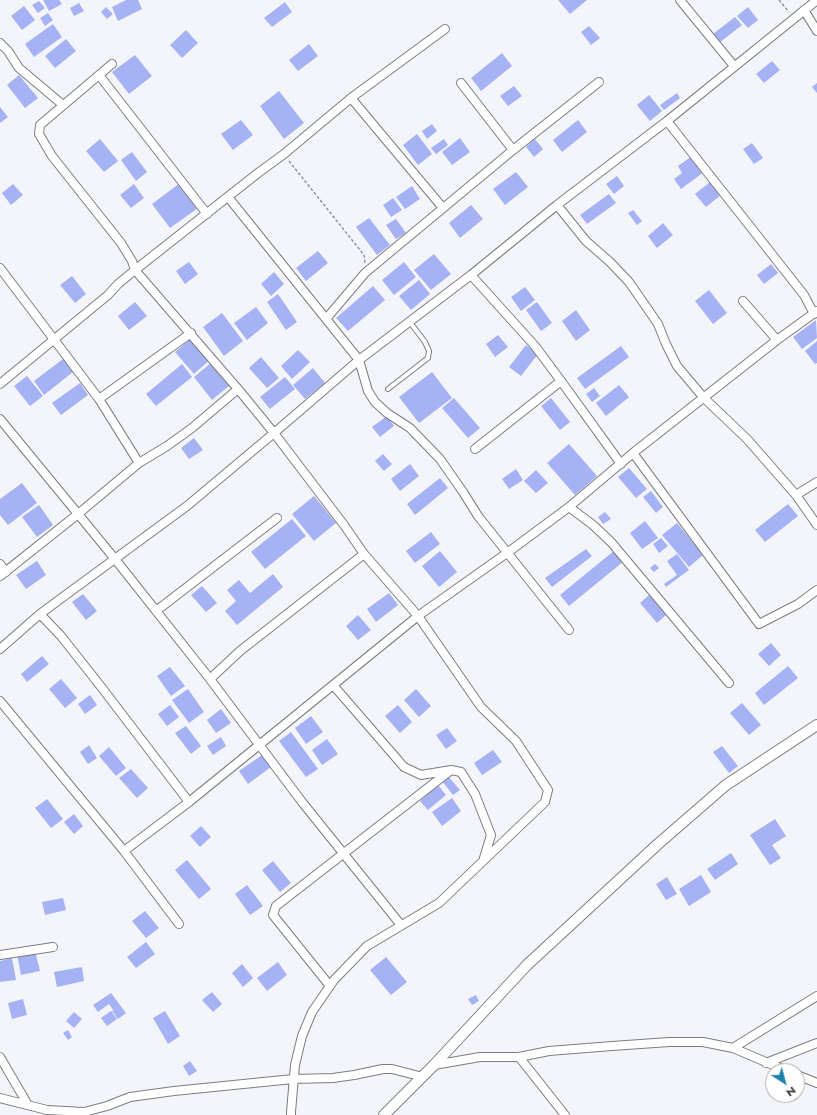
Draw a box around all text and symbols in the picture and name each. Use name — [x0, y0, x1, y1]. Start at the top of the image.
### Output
north arrow — [765, 1063, 805, 1103]
text: N — [783, 1083, 800, 1101]

